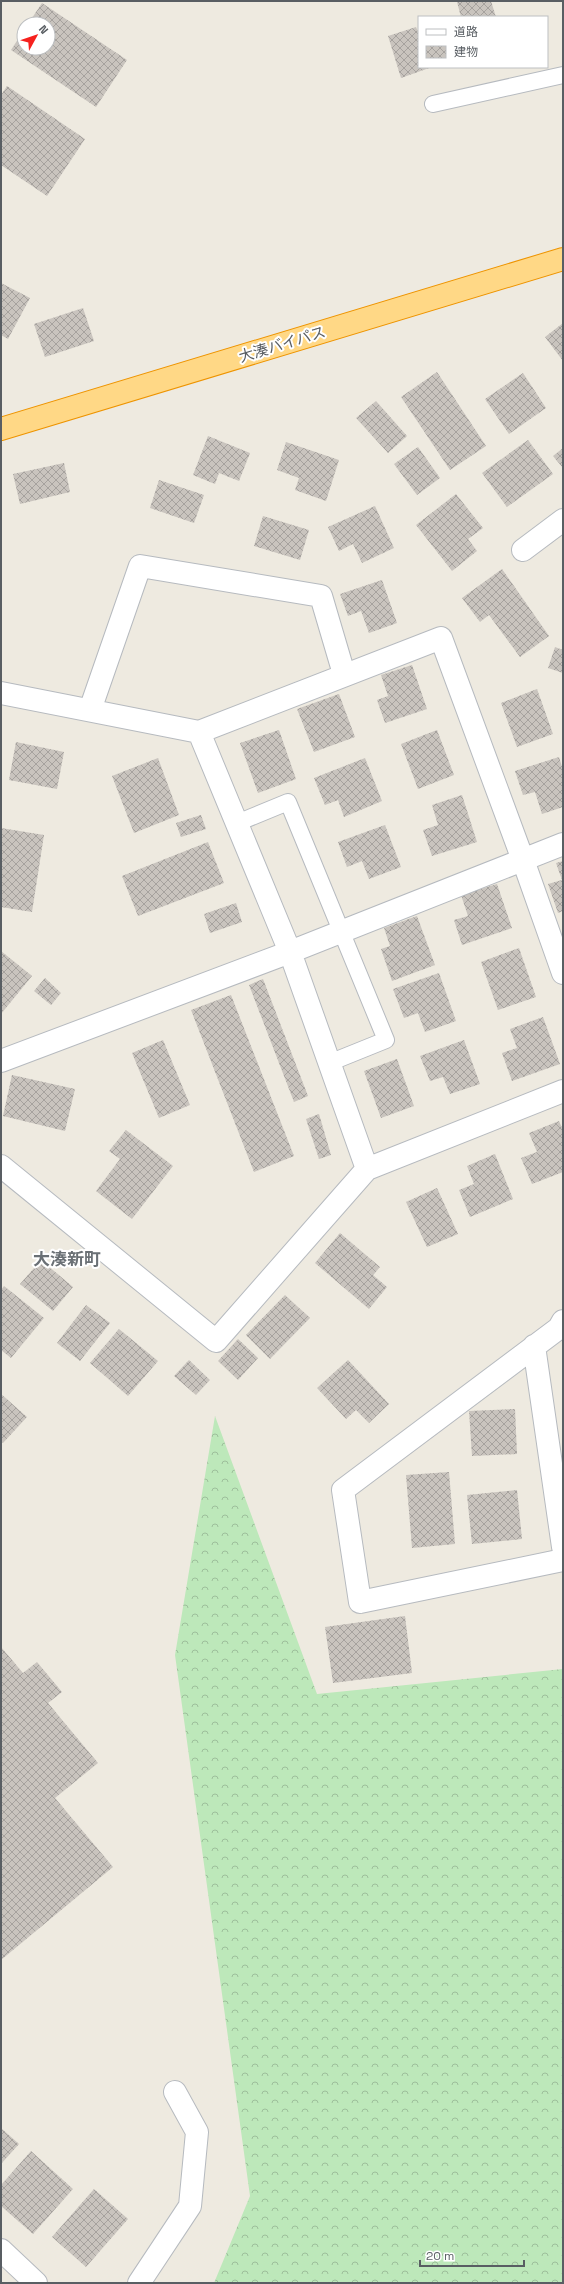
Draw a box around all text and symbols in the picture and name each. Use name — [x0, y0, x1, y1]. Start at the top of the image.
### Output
north arrow — [16, 16, 56, 56]
legend — [418, 16, 548, 68]
text: N — [36, 22, 51, 37]
text: 道路 — [454, 24, 478, 40]
text: 建物 — [454, 44, 478, 60]
street label: 大湊バイパス — [236, 322, 328, 366]
district label: 大湊新町 — [33, 1248, 101, 1270]
scale bar — [420, 2242, 524, 2268]
text: 20 m — [426, 2248, 454, 2264]

